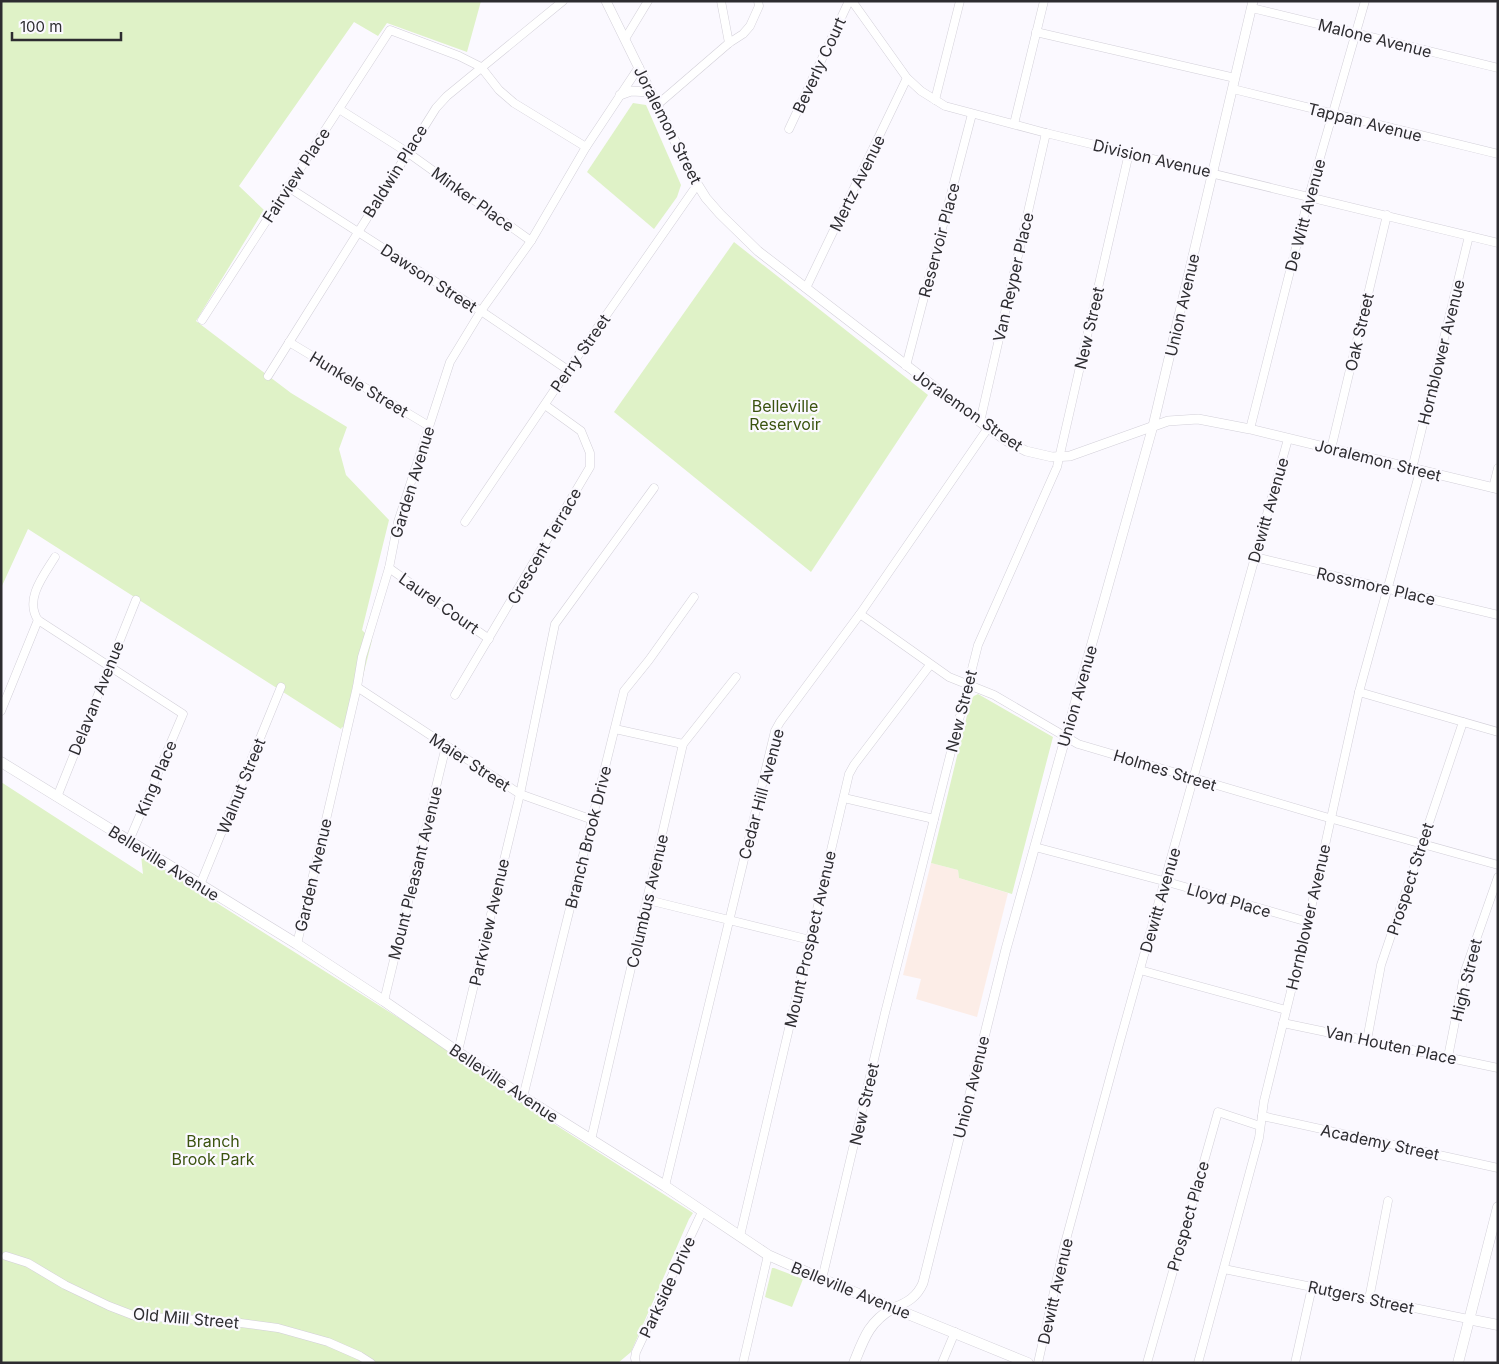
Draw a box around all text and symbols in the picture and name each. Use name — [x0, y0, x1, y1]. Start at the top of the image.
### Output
scale bar — [12, 10, 121, 42]
street label: Beverly Court — [788, 14, 850, 116]
street label: Malone Avenue — [1316, 14, 1434, 62]
text: 100 m — [20, 17, 62, 36]
street label: Joralemon Street — [630, 63, 706, 187]
street label: Tappan Avenue — [1306, 98, 1424, 146]
street label: Baldwin Place — [359, 121, 431, 221]
street label: Fairview Place — [258, 124, 334, 226]
street label: Mertz Avenue — [825, 132, 889, 234]
street label: Division Avenue — [1091, 135, 1213, 181]
street label: De Witt Avenue — [1280, 156, 1330, 274]
street label: Minker Place — [428, 162, 518, 236]
street label: Reservoir Place — [914, 181, 964, 299]
street label: Van Reyper Place — [988, 210, 1038, 344]
street label: Dawson Street — [377, 239, 481, 317]
street label: Union Avenue — [1160, 252, 1204, 358]
street label: Hornblower Avenue — [1413, 277, 1469, 427]
street label: New Street — [1070, 285, 1108, 371]
street label: Oak Street — [1340, 291, 1378, 373]
street label: Perry Street — [546, 310, 614, 396]
street label: Hunkele Street — [306, 347, 412, 421]
street label: Joralemon Street — [909, 365, 1027, 455]
park label: Belleville Reservoir — [749, 396, 821, 434]
street label: Garden Avenue — [385, 424, 439, 540]
street label: Joralemon Street — [1313, 435, 1443, 485]
street label: Dewitt Avenue — [1243, 455, 1293, 565]
street label: Crescent Terrace — [503, 484, 585, 608]
street label: Rossmore Place — [1315, 563, 1437, 609]
street label: Laurel Court — [395, 568, 483, 638]
street label: Delavan Avenue — [64, 638, 128, 758]
street label: Union Avenue — [1053, 643, 1101, 749]
street label: New Street — [941, 668, 981, 754]
street label: Cedar Hill Avenue — [734, 726, 788, 862]
street label: Maier Street — [426, 728, 514, 796]
street label: Walnut Street — [213, 735, 269, 837]
street label: King Place — [131, 737, 181, 819]
street label: Holmes Street — [1111, 745, 1219, 795]
street label: Branch Brook Drive — [561, 764, 615, 910]
street label: Mount Pleasant Avenue — [384, 784, 446, 962]
street label: Garden Avenue — [290, 816, 336, 934]
street label: Prospect Street — [1382, 820, 1438, 938]
street label: Belleville Avenue — [105, 821, 223, 905]
street label: Columbus Avenue — [622, 832, 672, 970]
street label: Hornblower Avenue — [1281, 842, 1335, 992]
street label: Dewitt Avenue — [1135, 845, 1185, 955]
street label: Mount Prospect Avenue — [780, 849, 840, 1029]
street label: Parkview Avenue — [465, 856, 513, 988]
street label: Lloyd Place — [1185, 878, 1273, 922]
street label: High Street — [1446, 936, 1486, 1024]
street label: Van Houten Place — [1323, 1021, 1459, 1069]
street label: Union Avenue — [949, 1034, 993, 1140]
street label: Belleville Avenue — [446, 1039, 562, 1127]
street label: New Street — [845, 1061, 883, 1147]
street label: Academy Street — [1319, 1120, 1441, 1164]
park label: Branch Brook Park — [172, 1131, 255, 1169]
street label: Prospect Place — [1163, 1159, 1213, 1273]
street label: Parkside Drive — [635, 1233, 699, 1341]
street label: Dewitt Avenue — [1033, 1236, 1077, 1346]
street label: Belleville Avenue — [788, 1257, 914, 1323]
street label: Rutgers Street — [1306, 1276, 1416, 1318]
street label: Old Mill Street — [132, 1303, 240, 1333]

